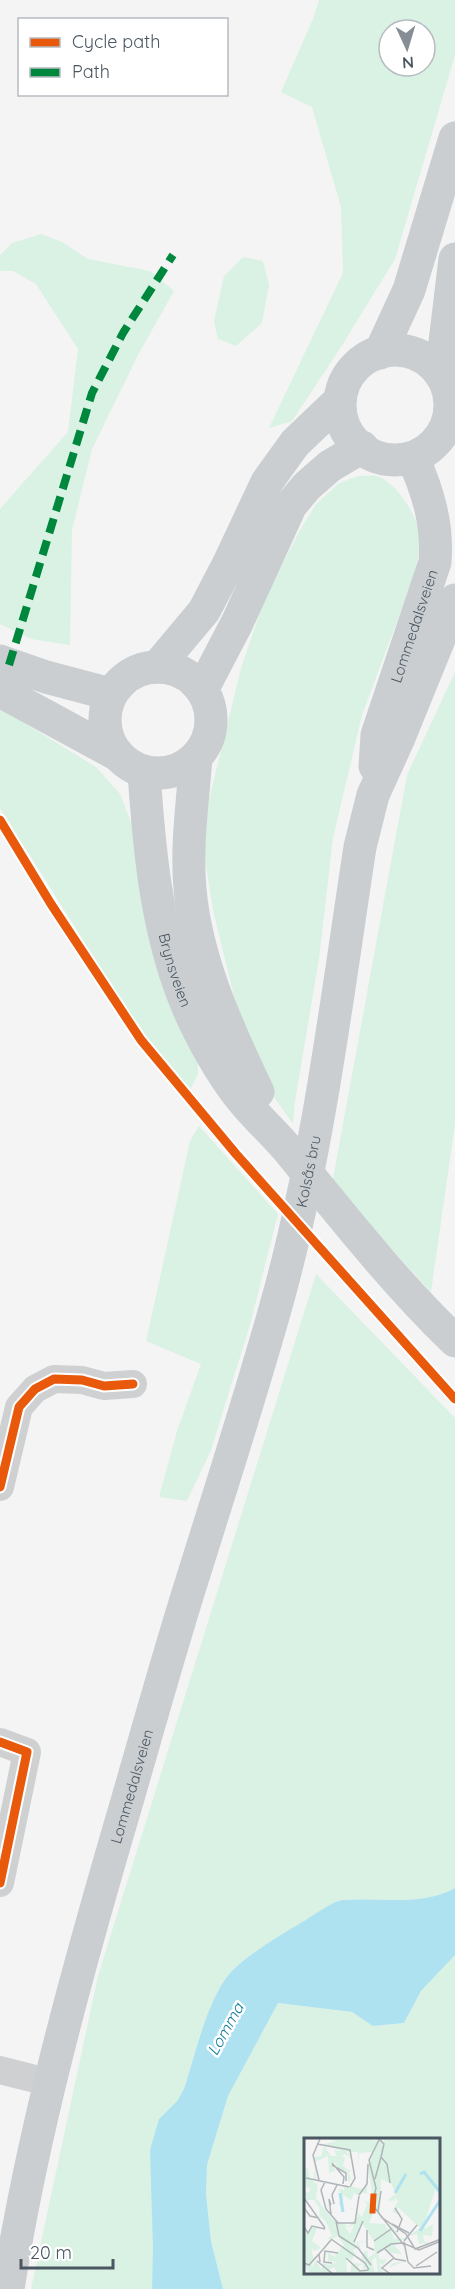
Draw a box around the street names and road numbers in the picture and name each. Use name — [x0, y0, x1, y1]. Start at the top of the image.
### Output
street label: Lommedalsveien — [386, 567, 441, 685]
street label: Brynsveien — [155, 931, 196, 1010]
street label: Kolsås bru — [291, 1134, 324, 1209]
street label: Lommedalsveien — [106, 1727, 157, 1846]

